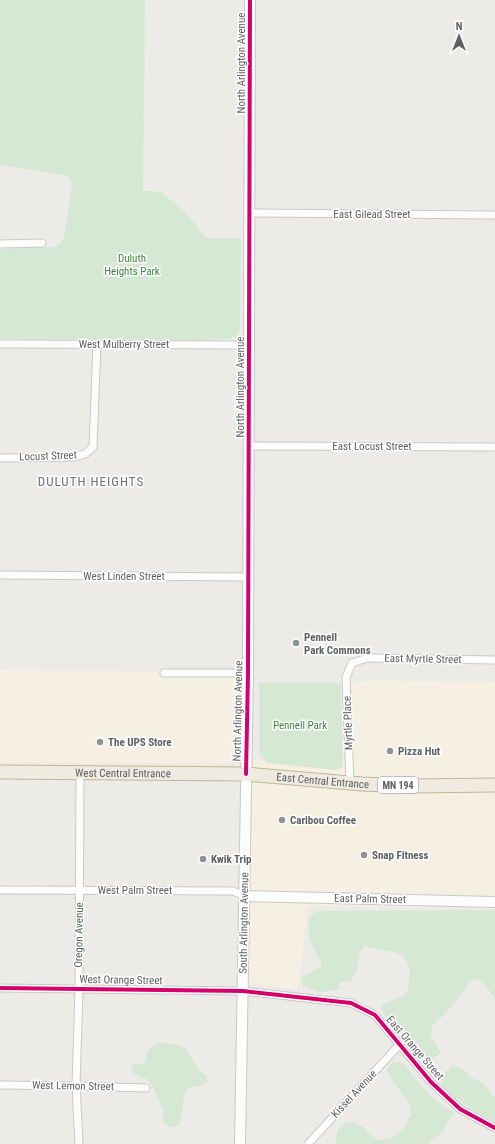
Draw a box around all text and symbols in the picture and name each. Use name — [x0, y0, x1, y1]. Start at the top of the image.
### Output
street label: North Arlington Avenue — [235, 13, 248, 113]
north arrow — [439, 16, 479, 56]
text: N — [456, 20, 463, 33]
street label: East Gilead Street — [333, 208, 411, 221]
park label: Duluth Heights Park — [104, 252, 160, 278]
street label: North Arlington Avenue — [234, 337, 247, 437]
street label: West Mulberry Street — [79, 338, 169, 351]
street label: East Locust Street — [332, 440, 412, 453]
street label: Locust Street — [19, 448, 77, 464]
district label: DULUTH HEIGHTS — [38, 474, 144, 489]
street label: West Linden Street — [83, 570, 165, 583]
place label: Pennell Park Commons — [304, 631, 371, 657]
marker: Pennell Park Commons — [291, 638, 301, 648]
street label: East Myrtle Street — [384, 652, 462, 666]
street label: North Arlington Avenue — [231, 661, 245, 761]
street label: Myrtle Place — [341, 696, 355, 750]
park label: Pennell Park — [273, 719, 327, 732]
place label: The UPS Store — [108, 736, 172, 749]
marker: The UPS Store — [95, 737, 105, 747]
place label: Pizza Hut — [398, 745, 441, 758]
marker: Pizza Hut — [385, 746, 395, 756]
street label: West Central Entrance — [75, 766, 171, 780]
street label: East Central Entrance — [276, 770, 369, 791]
road number: MN 194 — [378, 777, 418, 793]
place label: Caribou Coffee — [290, 814, 356, 827]
marker: Caribou Coffee — [277, 815, 287, 825]
place label: Snap Fitness — [372, 849, 429, 862]
marker: Snap Fitness — [359, 850, 369, 860]
place label: Kwik Trip — [211, 853, 252, 866]
marker: Kwik Trip — [198, 854, 208, 864]
street label: South Arlington Avenue — [237, 872, 251, 974]
street label: West Palm Street — [98, 884, 172, 897]
street label: East Palm Street — [334, 892, 406, 906]
street label: Oregon Avenue — [72, 902, 86, 968]
street label: West Orange Street — [79, 973, 163, 987]
street label: East Orange Street — [384, 1013, 446, 1083]
street label: Kissel Avenue — [329, 1067, 379, 1121]
street label: West Lemon Street — [32, 1079, 114, 1093]

